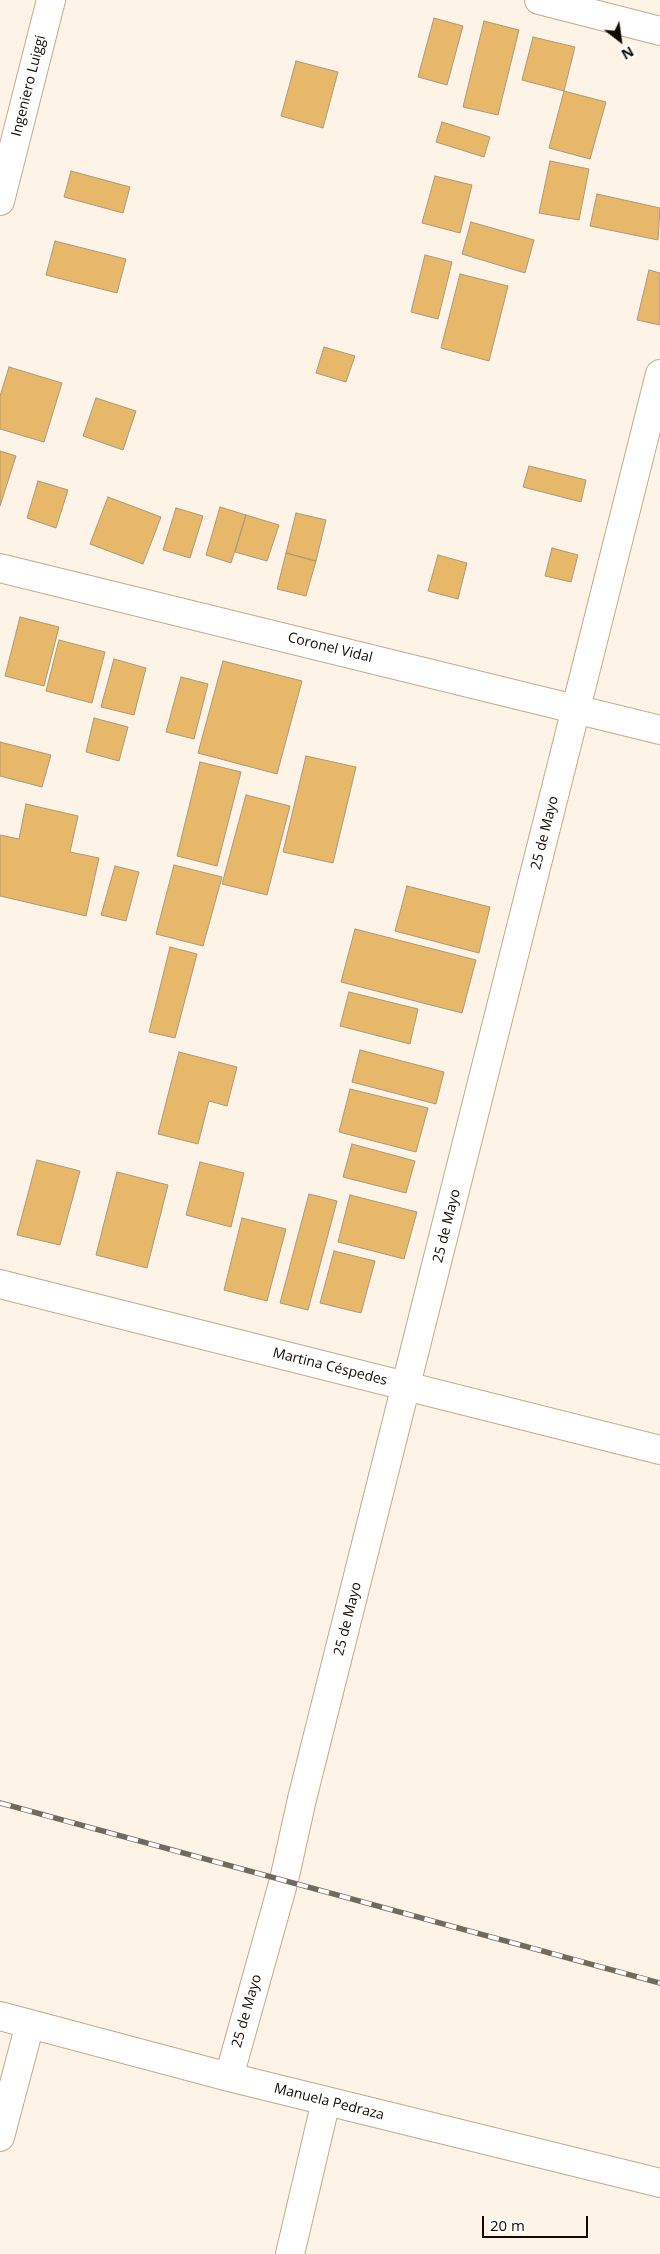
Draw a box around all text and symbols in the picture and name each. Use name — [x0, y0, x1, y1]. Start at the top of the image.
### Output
north arrow — [595, 15, 645, 65]
street label: Ingeniero Luiggi — [8, 34, 50, 138]
text: N — [618, 42, 637, 64]
street label: Coronel Vidal — [286, 629, 374, 667]
street label: 25 de Mayo — [528, 794, 562, 872]
street label: 25 de Mayo — [430, 1187, 464, 1265]
street label: Martina Céspedes — [271, 1345, 389, 1389]
street label: 25 de Mayo — [331, 1580, 365, 1658]
street label: 25 de Mayo — [229, 1972, 265, 2050]
street label: Manuela Pedraza — [272, 2080, 386, 2124]
scale bar — [485, 2206, 591, 2238]
text: 20 m — [490, 2215, 525, 2235]

